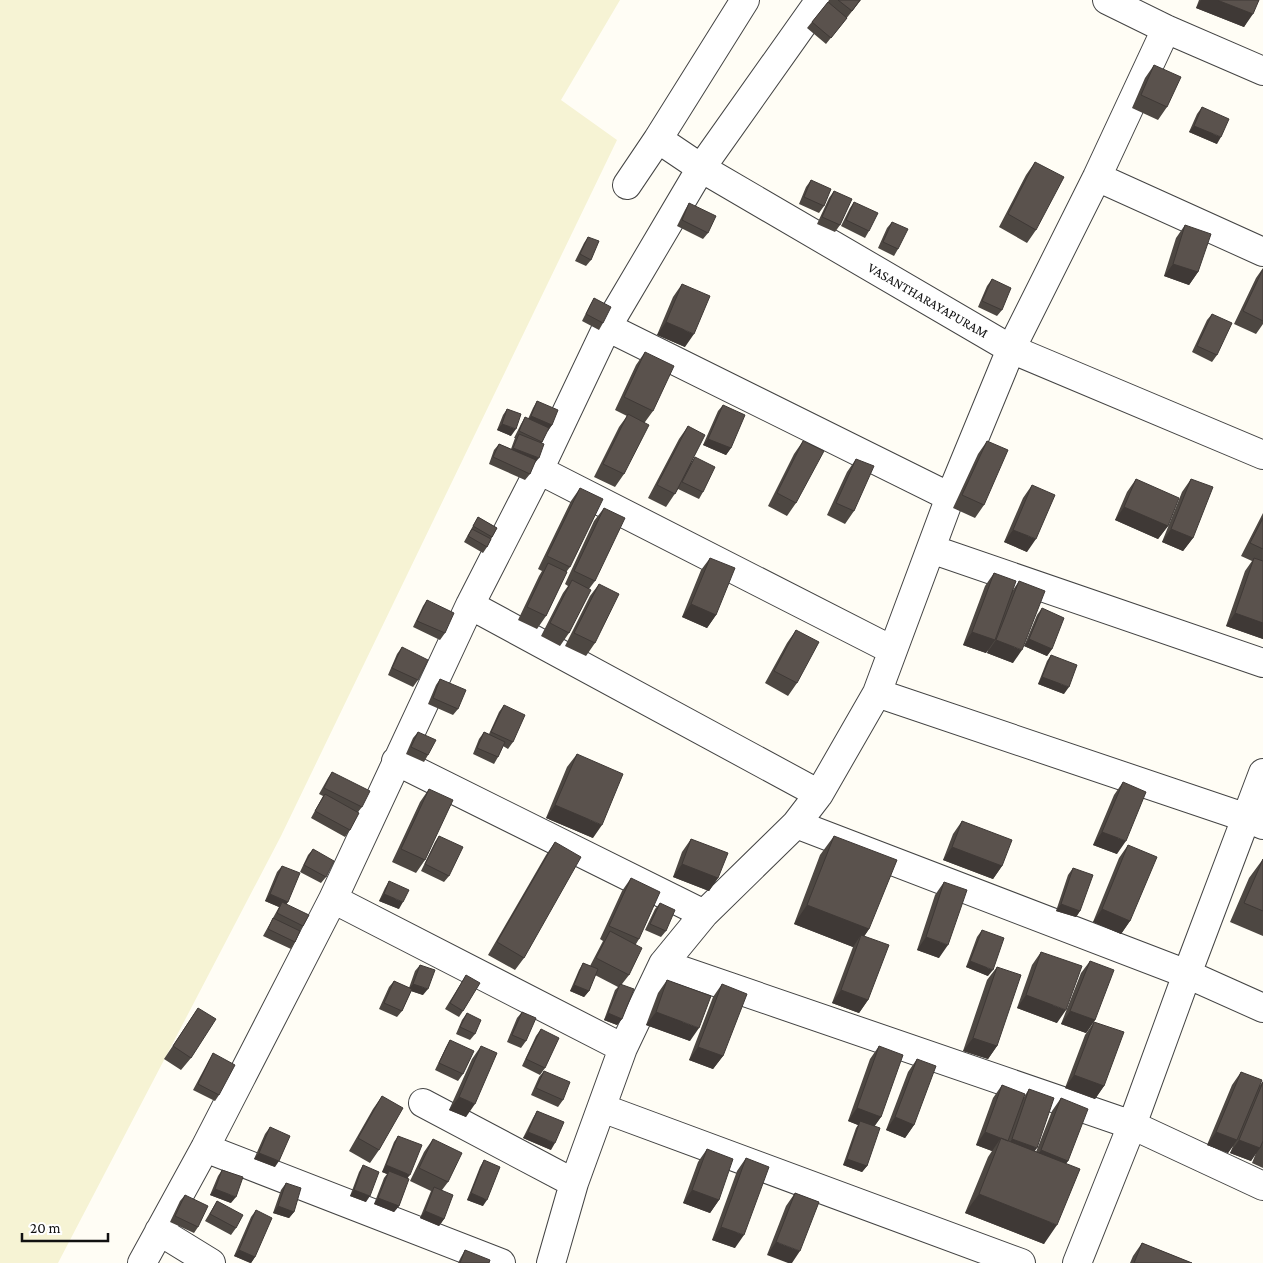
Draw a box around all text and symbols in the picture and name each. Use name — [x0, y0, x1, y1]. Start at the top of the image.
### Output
street label: VASANTHARAYAPURAM — [865, 259, 991, 341]
scale bar — [22, 1210, 109, 1242]
text: 20 m — [30, 1220, 61, 1236]

